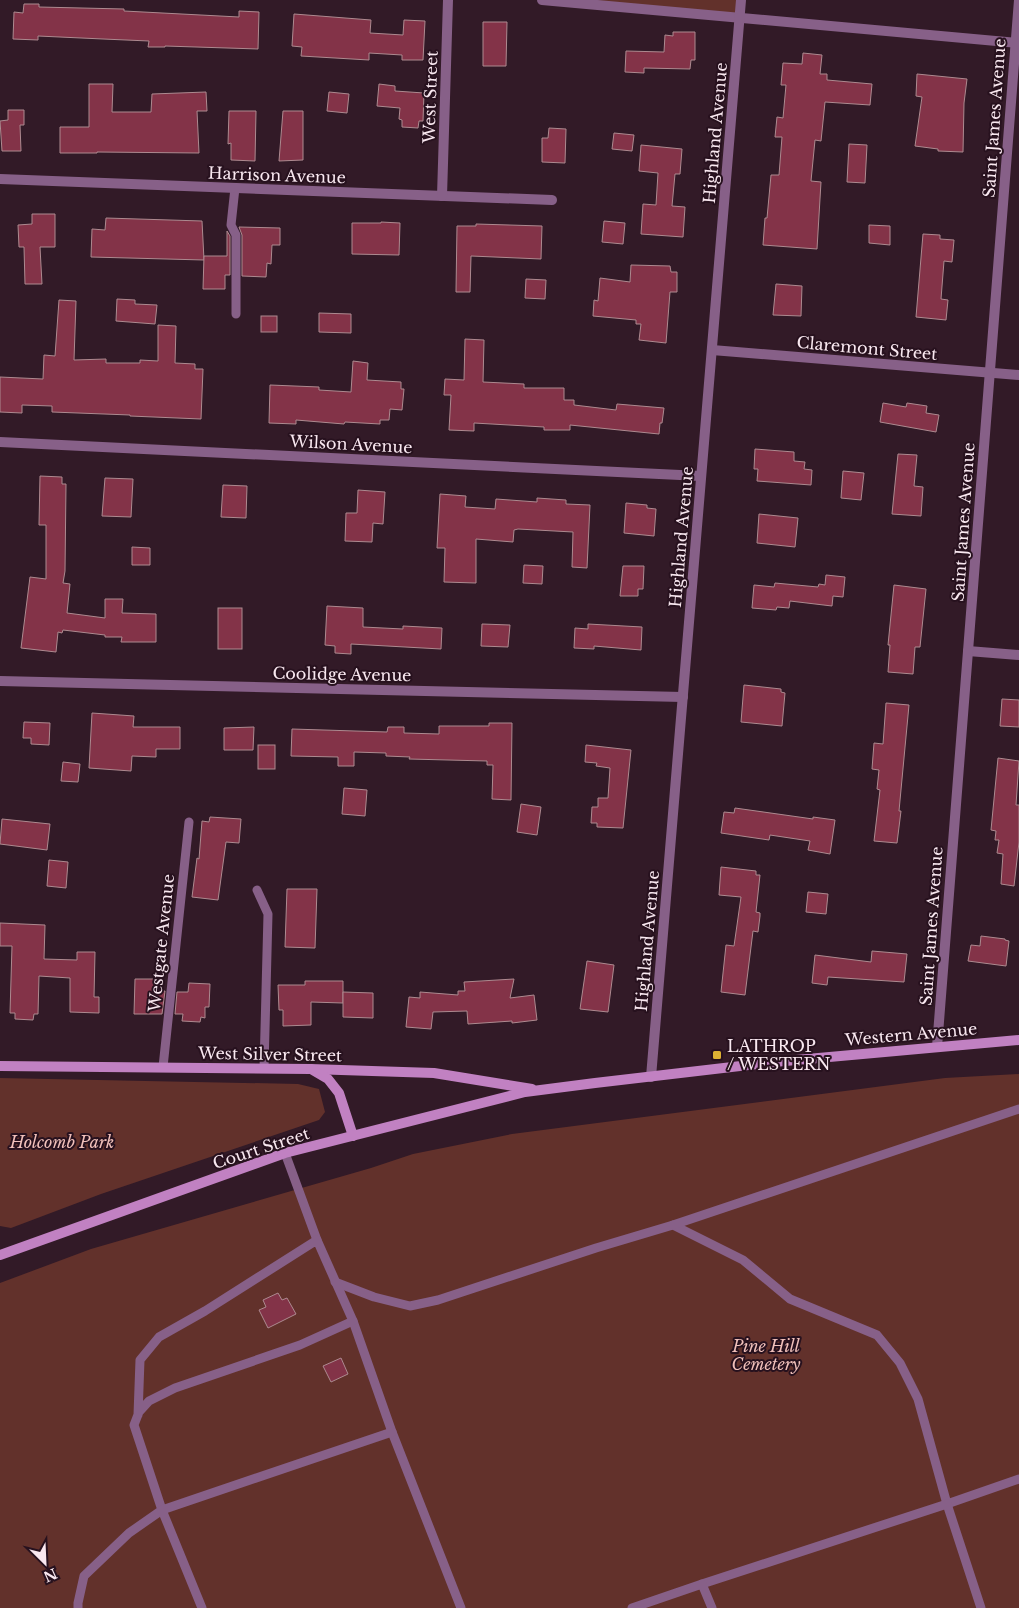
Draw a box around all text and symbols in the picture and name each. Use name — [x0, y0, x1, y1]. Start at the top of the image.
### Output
street label: Saint James Avenue — [978, 38, 1010, 198]
street label: West Street — [418, 50, 442, 145]
street label: Highland Avenue — [699, 62, 731, 204]
street label: Harrison Avenue — [208, 163, 346, 187]
street label: Claremont Street — [796, 332, 938, 364]
street label: Wilson Avenue — [288, 431, 413, 457]
street label: Saint James Avenue — [947, 442, 979, 602]
street label: Highland Avenue — [665, 466, 697, 608]
street label: Coolidge Avenue — [272, 663, 412, 685]
street label: Saint James Avenue — [915, 846, 947, 1006]
street label: Highland Avenue — [631, 870, 663, 1012]
street label: Westgate Avenue — [144, 873, 178, 1014]
street label: Western Avenue — [843, 1018, 978, 1050]
place label: LATHROP / WESTERN — [727, 1036, 830, 1074]
street label: West Silver Street — [197, 1043, 342, 1065]
marker: LATHROP / WESTERN — [711, 1049, 723, 1061]
street label: Court Street — [210, 1123, 312, 1173]
park label: Holcomb Park — [9, 1132, 114, 1152]
park label: Pine Hill Cemetery — [731, 1336, 801, 1374]
north arrow — [20, 1538, 70, 1588]
text: N — [41, 1564, 60, 1586]

